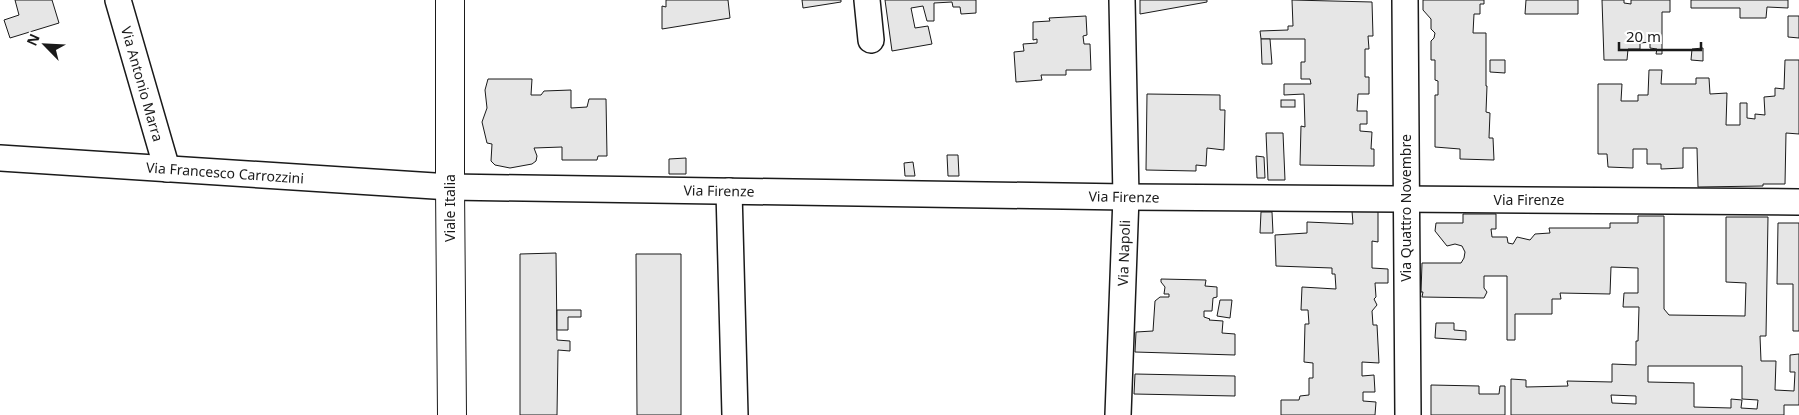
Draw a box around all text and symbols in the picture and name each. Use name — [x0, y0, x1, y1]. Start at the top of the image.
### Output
north arrow — [20, 20, 70, 70]
scale bar — [1619, 20, 1702, 52]
street label: Via Antonio Marra — [117, 24, 168, 144]
text: 20 m — [1626, 26, 1661, 46]
text: N — [22, 30, 44, 49]
street label: Via Quattro Novembre — [1396, 134, 1415, 282]
street label: Via Francesco Carrozzini — [145, 158, 305, 187]
street label: Viale Italia — [440, 174, 459, 242]
street label: Via Firenze — [683, 180, 755, 201]
street label: Via Firenze — [1088, 186, 1160, 207]
street label: Via Firenze — [1494, 190, 1565, 209]
street label: Via Napoli — [1113, 220, 1134, 286]

